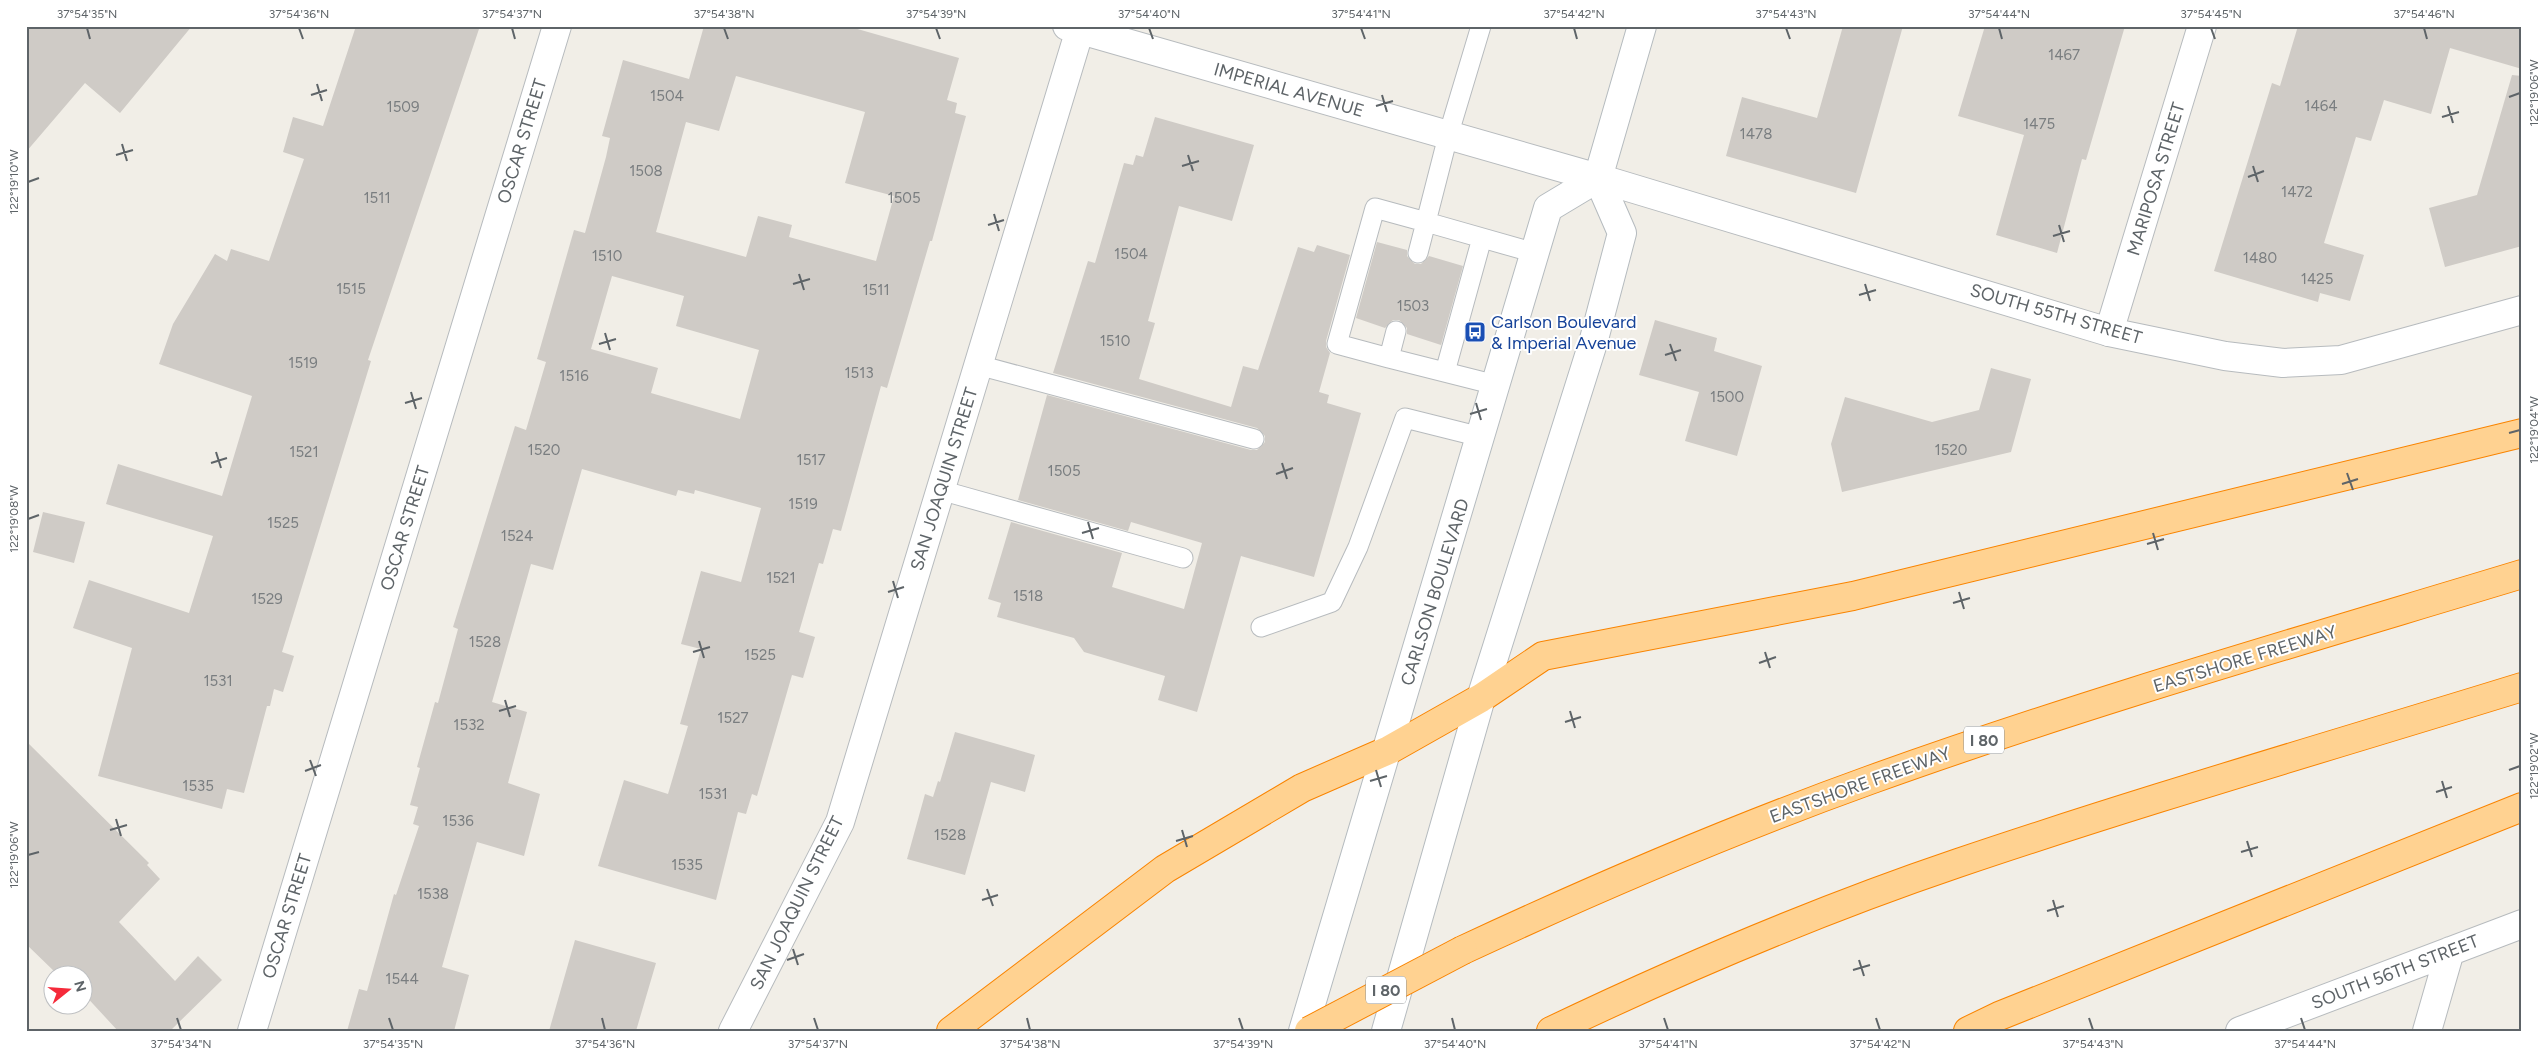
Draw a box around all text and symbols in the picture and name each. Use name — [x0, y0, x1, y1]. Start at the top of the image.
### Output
text: 37°54'35"N — [57, 7, 117, 21]
text: 37°54'36"N — [269, 7, 329, 21]
text: 37°54'37"N — [482, 7, 542, 21]
text: 37°54'38"N — [693, 7, 755, 21]
text: 37°54'39"N — [906, 7, 966, 21]
text: 37°54'40"N — [1118, 7, 1180, 21]
text: 37°54'41"N — [1331, 7, 1391, 21]
text: 37°54'42"N — [1543, 7, 1605, 21]
text: 37°54'43"N — [1755, 7, 1817, 21]
text: 37°54'44"N — [1968, 7, 2030, 21]
text: 37°54'45"N — [2180, 7, 2242, 21]
text: 37°54'46"N — [2393, 7, 2455, 21]
house number: 1467 — [2048, 46, 2080, 64]
street label: IMPERIAL AVENUE — [1211, 58, 1367, 122]
text: 122°19'06"W — [2527, 59, 2541, 126]
street label: OSCAR STREET — [493, 76, 551, 206]
house number: 1504 — [650, 87, 684, 105]
house number: 1464 — [2304, 97, 2338, 115]
house number: 1509 — [387, 98, 419, 116]
street label: MARIPOSA STREET — [2122, 100, 2190, 258]
house number: 1475 — [2023, 115, 2055, 133]
house number: 1478 — [1740, 125, 1772, 143]
text: 122°19'10"W — [7, 149, 21, 214]
house number: 1508 — [629, 162, 663, 180]
house number: 1472 — [2281, 183, 2313, 201]
house number: 1511 — [363, 189, 391, 207]
house number: 1505 — [887, 189, 921, 207]
house number: 1504 — [1114, 245, 1148, 263]
house number: 1510 — [592, 247, 622, 265]
house number: 1480 — [2243, 249, 2277, 267]
house number: 1425 — [2301, 270, 2333, 288]
street label: SOUTH 55TH STREET — [1968, 279, 2144, 349]
house number: 1515 — [336, 280, 366, 298]
house number: 1511 — [862, 281, 890, 299]
house number: 1503 — [1397, 297, 1429, 315]
place label: Carlson Boulevard & Imperial Avenue — [1491, 311, 1637, 354]
bus stop icon: Carlson Boulevard & Imperial Avenue — [1463, 320, 1487, 344]
house number: 1510 — [1100, 332, 1130, 350]
house number: 1519 — [288, 354, 318, 372]
house number: 1513 — [844, 364, 874, 382]
house number: 1516 — [559, 367, 589, 385]
street label: SAN JOAQUIN STREET — [906, 385, 982, 573]
house number: 1500 — [1710, 388, 1744, 406]
text: 122°19'04"W — [2527, 396, 2541, 464]
house number: 1520 — [528, 441, 560, 459]
house number: 1520 — [1935, 441, 1967, 459]
house number: 1521 — [289, 443, 319, 461]
house number: 1517 — [796, 451, 826, 469]
house number: 1505 — [1047, 462, 1081, 480]
street label: OSCAR STREET — [376, 463, 434, 593]
text: 122°19'08"W — [7, 485, 21, 553]
house number: 1519 — [788, 495, 818, 513]
street label: CARLSON BOULEVARD — [1396, 496, 1474, 688]
house number: 1525 — [267, 514, 299, 532]
house number: 1524 — [501, 527, 533, 545]
house number: 1521 — [766, 569, 796, 587]
house number: 1518 — [1013, 587, 1043, 605]
house number: 1529 — [251, 590, 283, 608]
street label: EASTSHORE FREEWAY — [2151, 621, 2339, 697]
house number: 1528 — [469, 633, 501, 651]
house number: 1525 — [744, 646, 776, 664]
house number: 1531 — [203, 672, 233, 690]
house number: 1527 — [717, 709, 749, 727]
house number: 1532 — [453, 716, 485, 734]
road number: I 80 — [1964, 726, 2004, 754]
text: 122°19'02"W — [2527, 732, 2541, 799]
street label: EASTSHORE FREEWAY — [1767, 742, 1953, 828]
house number: 1535 — [182, 777, 214, 795]
house number: 1531 — [698, 785, 728, 803]
house number: 1536 — [442, 812, 474, 830]
street label: SAN JOAQUIN STREET — [745, 812, 849, 993]
text: 122°19'06"W — [7, 821, 21, 888]
house number: 1528 — [934, 826, 966, 844]
street label: OSCAR STREET — [258, 851, 316, 981]
house number: 1535 — [671, 856, 703, 874]
house number: 1538 — [417, 885, 449, 903]
street label: SOUTH 56TH STREET — [2308, 930, 2482, 1014]
north arrow — [42, 964, 92, 1014]
house number: 1544 — [385, 970, 419, 988]
road number: I 80 — [1366, 976, 1406, 1004]
text: N — [70, 979, 90, 994]
text: 37°54'34"N — [150, 1037, 212, 1051]
text: 37°54'35"N — [363, 1037, 423, 1051]
text: 37°54'36"N — [575, 1037, 635, 1051]
text: 37°54'37"N — [788, 1037, 848, 1051]
text: 37°54'38"N — [999, 1037, 1061, 1051]
text: 37°54'39"N — [1213, 1037, 1273, 1051]
text: 37°54'40"N — [1424, 1037, 1486, 1051]
text: 37°54'41"N — [1638, 1037, 1698, 1051]
text: 37°54'42"N — [1849, 1037, 1911, 1051]
text: 37°54'43"N — [2062, 1037, 2124, 1051]
text: 37°54'44"N — [2274, 1037, 2336, 1051]

